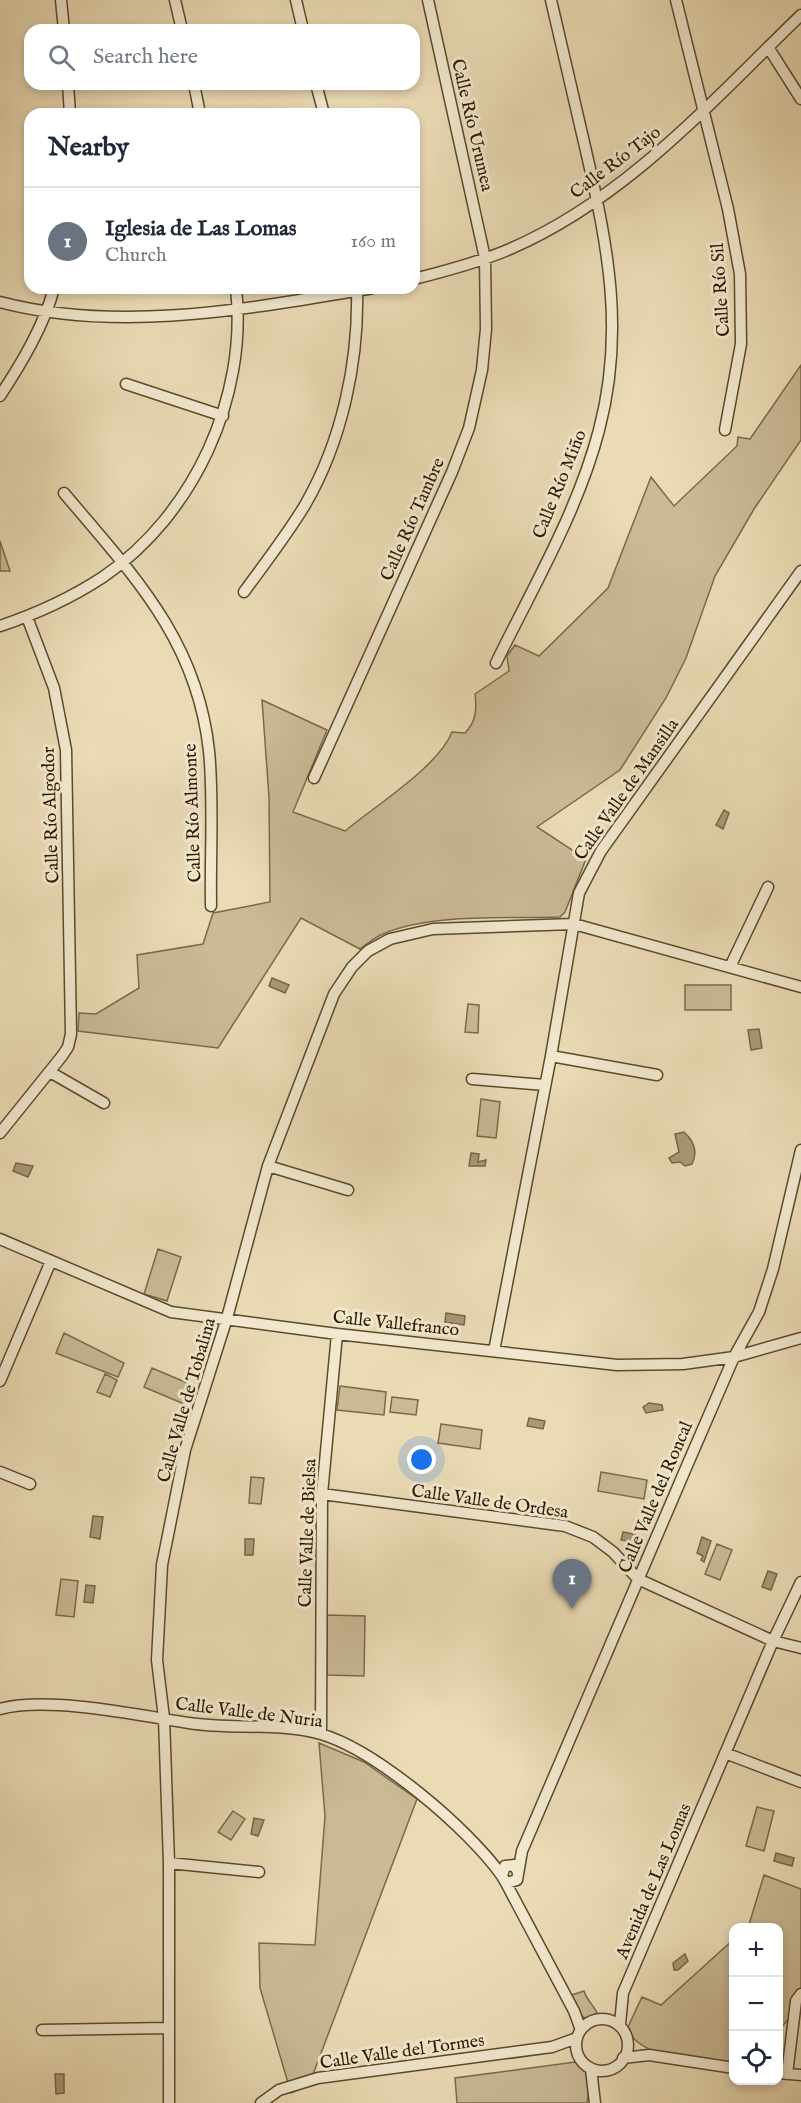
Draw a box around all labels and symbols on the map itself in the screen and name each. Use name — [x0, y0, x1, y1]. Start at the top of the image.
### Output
street label: Calle Río Urumea — [445, 57, 498, 194]
street label: Calle Río Tajo — [566, 121, 666, 205]
street label: Calle Río Sil — [707, 242, 736, 337]
street label: Calle Río Miño — [528, 426, 593, 542]
street label: Calle Río Tambre — [376, 454, 451, 585]
street label: Calle Valle de Mansilla — [570, 714, 685, 865]
street label: Calle Río Almonte — [180, 743, 207, 883]
street label: Calle Río Algodor — [38, 746, 65, 884]
street label: Calle Vallefranco — [331, 1306, 460, 1343]
street label: Calle Valle de Tobalina — [153, 1315, 222, 1486]
street label: Calle Valle del Roncal — [614, 1418, 699, 1577]
your location — [407, 1445, 436, 1474]
street label: Calle Valle de Bielsa — [294, 1458, 323, 1608]
street label: Calle Valle de Ordesa — [410, 1480, 570, 1525]
pin: 1 — [552, 1560, 592, 1609]
street label: Calle Valle de Nuria — [174, 1693, 324, 1734]
street label: Avenida de Las Lomas — [611, 1800, 698, 1964]
street label: Calle Valle del Tormes — [318, 2030, 486, 2075]

